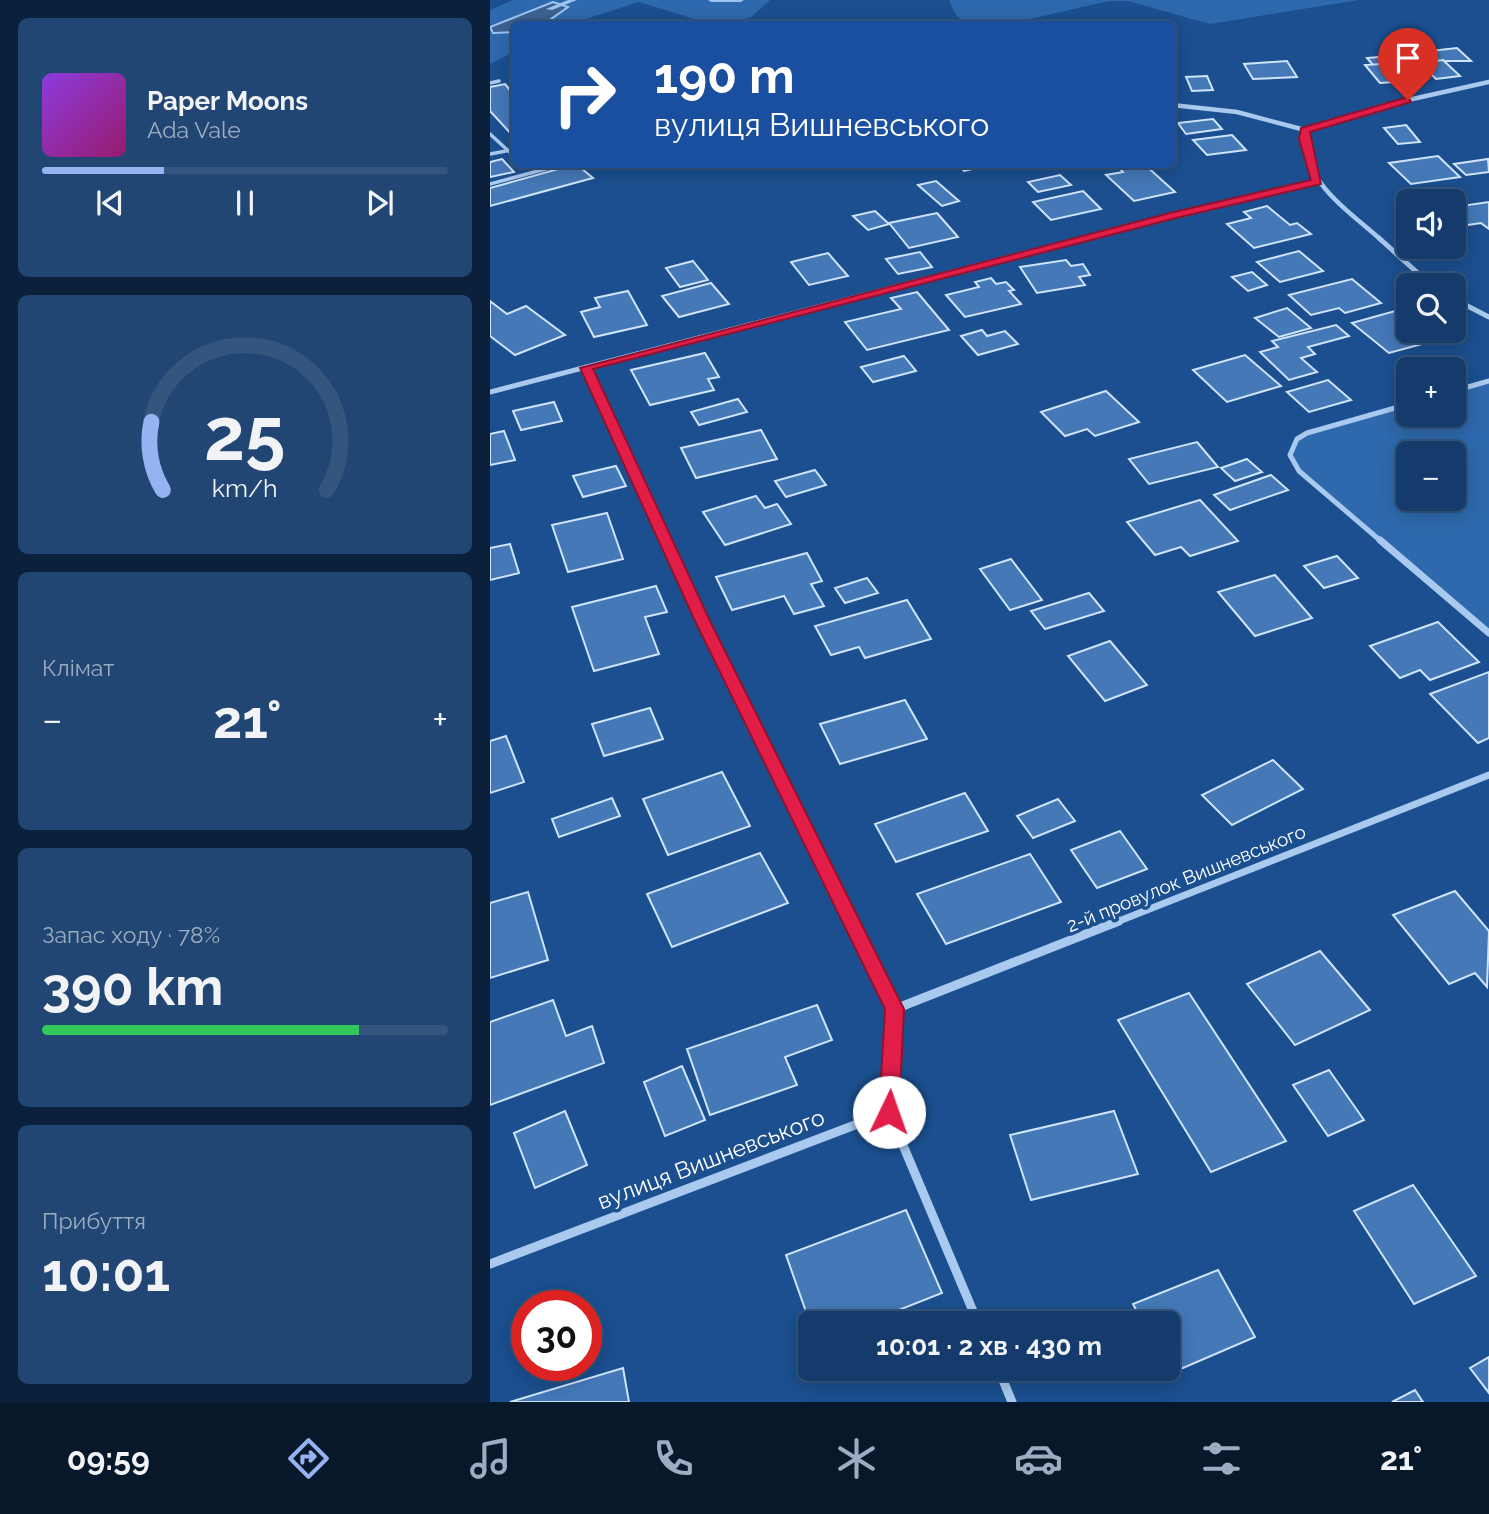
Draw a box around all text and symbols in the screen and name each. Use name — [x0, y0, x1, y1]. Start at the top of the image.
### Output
pin — [1378, 28, 1438, 100]
icon: arrive — [1389, 39, 1427, 77]
text: 190 m — [654, 47, 795, 104]
icon: right — [539, 49, 630, 140]
text: Paper Moons — [147, 86, 308, 116]
text: вулиця Вишневського — [654, 106, 989, 143]
text: Ada Vale — [147, 116, 241, 143]
icon: previous — [91, 184, 129, 222]
icon: pause — [226, 184, 264, 222]
icon: next — [361, 184, 399, 222]
map controls — [1396, 189, 1466, 511]
button: sound — [1396, 189, 1466, 259]
button: search — [1396, 273, 1466, 343]
button: + — [1396, 357, 1466, 427]
text: 25 — [204, 393, 286, 478]
button: − — [1396, 441, 1466, 511]
text: km/h — [212, 473, 278, 503]
text: Клімат — [42, 654, 114, 681]
text: 21° — [213, 689, 282, 750]
text: − — [42, 697, 62, 742]
text: + — [432, 697, 448, 742]
street label: 2-й провулок Вишневського — [1063, 820, 1309, 936]
text: Запас ходу · 78% — [42, 921, 220, 948]
text: 390 km — [42, 956, 223, 1017]
position arrow — [852, 1075, 926, 1149]
street label: вулиця Вишневського — [593, 1103, 828, 1214]
text: Прибуття — [42, 1207, 146, 1234]
text: 10:01 — [42, 1242, 170, 1303]
speed limit sign: 30 — [511, 1290, 602, 1381]
text: 10:01 · 2 хв · 430 m — [876, 1331, 1102, 1361]
icon: directions — [284, 1434, 333, 1483]
icon: music — [466, 1434, 515, 1483]
icon: phone — [649, 1434, 698, 1483]
icon: climate — [832, 1434, 881, 1483]
icon: car — [1014, 1434, 1063, 1483]
icon: filters — [1197, 1434, 1246, 1483]
text: 09:59 — [67, 1440, 150, 1477]
text: 21° — [1380, 1440, 1422, 1477]

